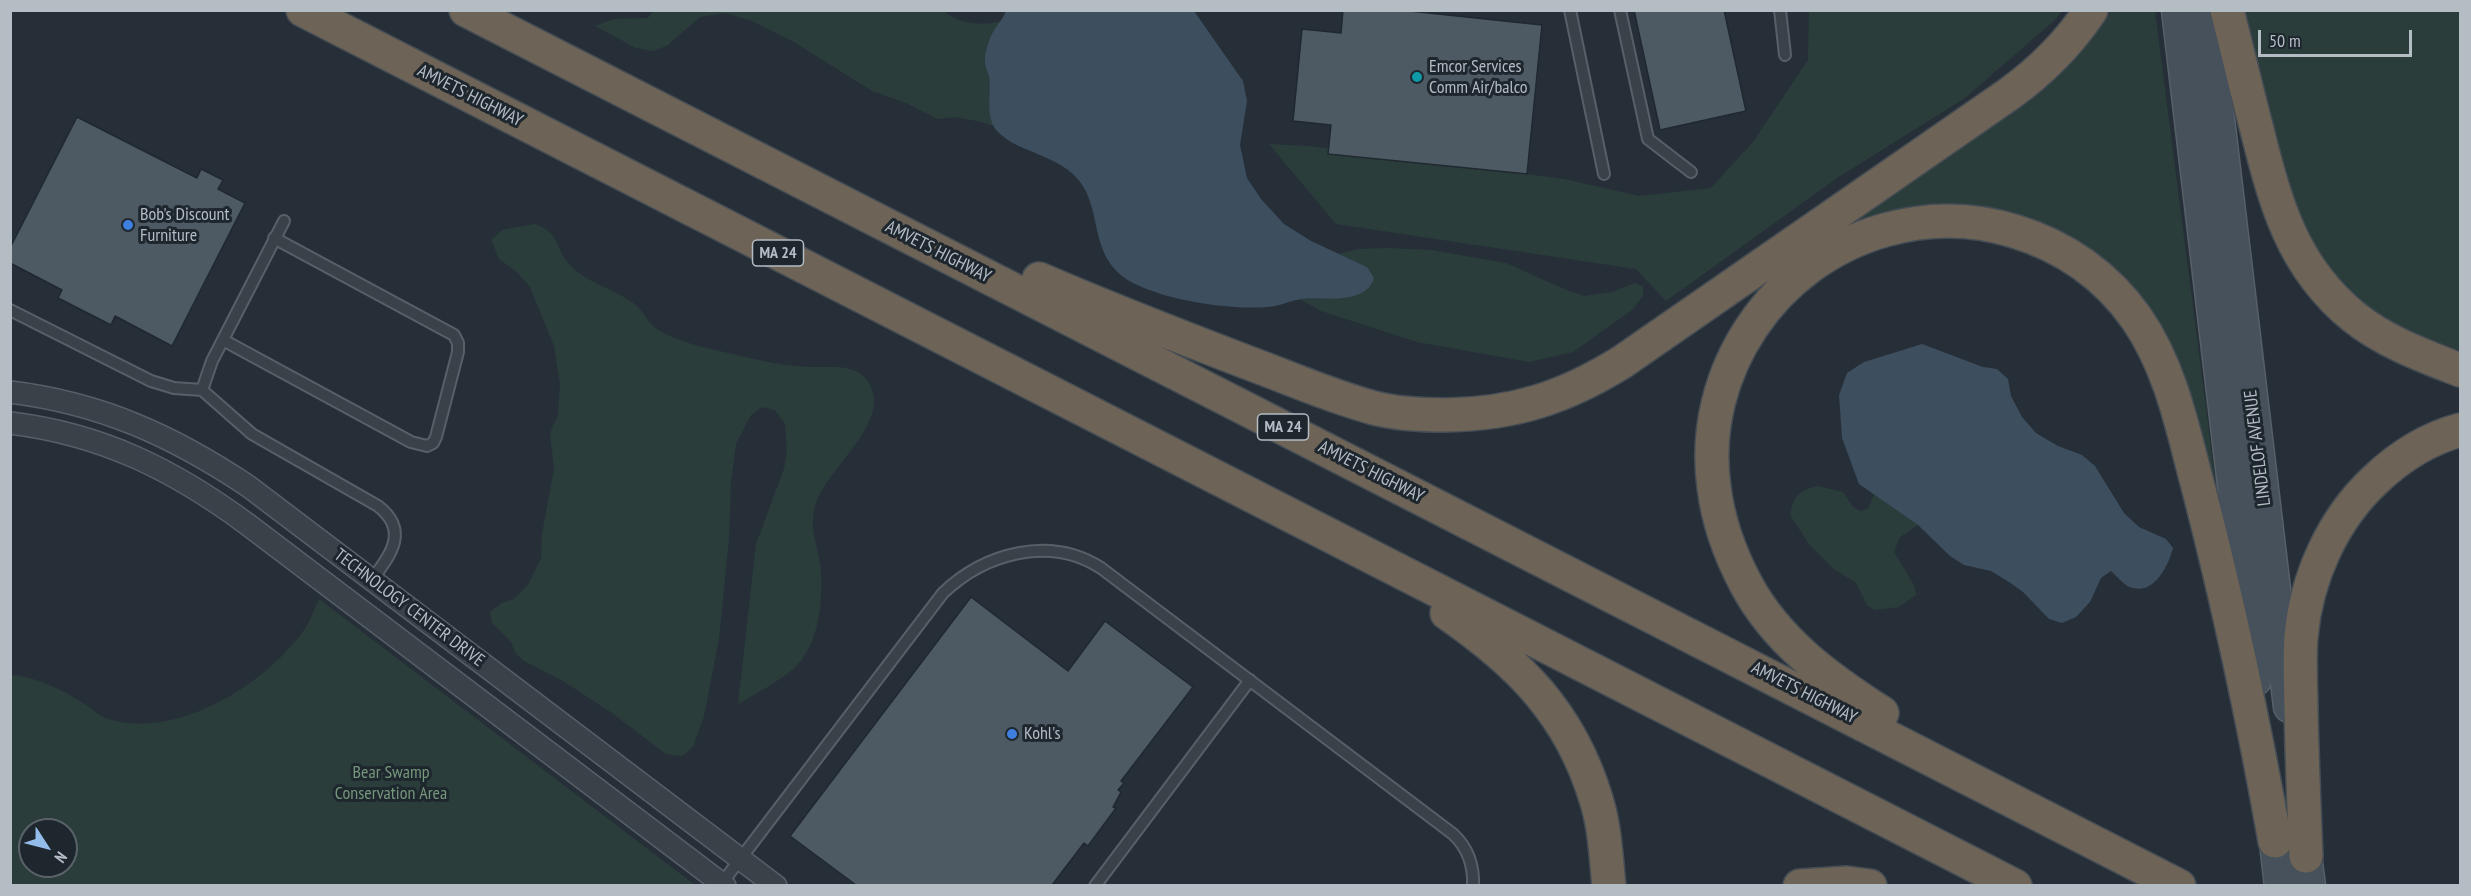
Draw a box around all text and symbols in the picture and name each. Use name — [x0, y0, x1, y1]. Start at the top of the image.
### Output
scale bar — [2261, 18, 2416, 56]
text: 50 m — [2269, 29, 2301, 52]
place label: Emcor Services Comm Air/balco — [1429, 56, 1528, 98]
street label: AMVETS HIGHWAY — [414, 60, 526, 132]
marker: Emcor Services Comm Air/balco — [1410, 70, 1424, 84]
place label: Bob's Discount Furniture — [140, 204, 229, 246]
street label: AMVETS HIGHWAY — [882, 216, 994, 288]
marker: Bob's Discount Furniture — [121, 218, 135, 232]
road number: MA 24 — [752, 240, 804, 266]
street label: LINDELOF AVENUE — [2240, 389, 2276, 507]
road number: MA 24 — [1258, 414, 1308, 440]
street label: AMVETS HIGHWAY — [1315, 436, 1427, 508]
street label: TECHNOLOGY CENTER DRIVE — [330, 544, 488, 672]
street label: AMVETS HIGHWAY — [1748, 657, 1860, 729]
place label: Kohl's — [1024, 723, 1060, 745]
marker: Kohl's — [1005, 727, 1019, 741]
park label: Bear Swamp Conservation Area — [335, 762, 447, 804]
north arrow — [18, 818, 78, 878]
text: N — [50, 848, 72, 867]

